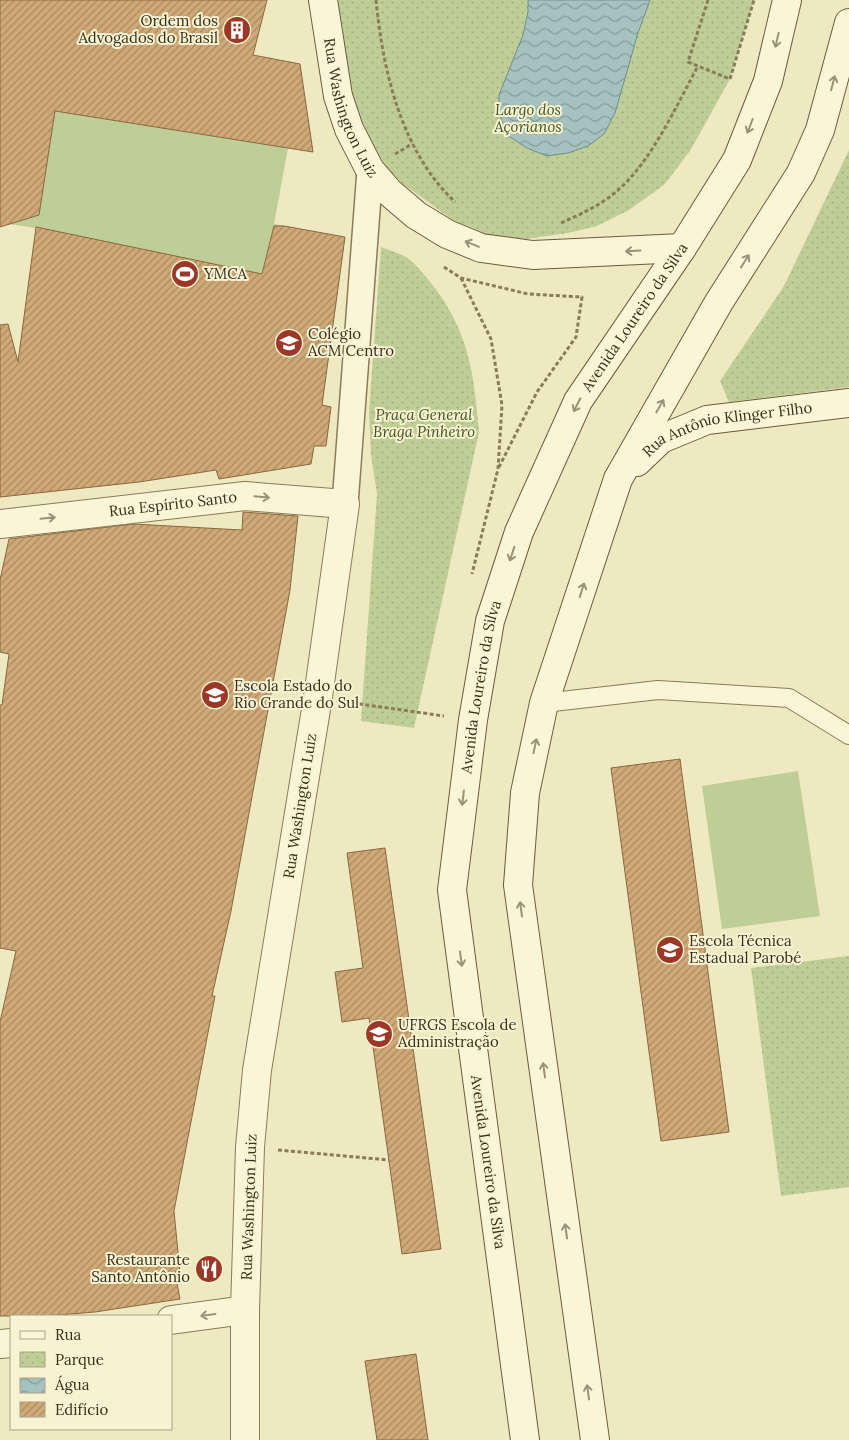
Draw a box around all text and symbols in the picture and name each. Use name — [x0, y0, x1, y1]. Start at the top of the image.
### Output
place label: Ordem dos Advogados do Brasil — [77, 11, 218, 47]
building icon: Ordem dos Advogados do Brasil — [222, 15, 252, 45]
one-way arrow — [772, 32, 781, 48]
street label: Rua Washington Luiz — [320, 37, 382, 182]
one-way arrow — [829, 75, 838, 91]
park label: Largo dos Açorianos — [493, 100, 562, 136]
one-way arrow — [745, 118, 754, 133]
one-way arrow — [465, 239, 480, 248]
street label: Avenida Loureiro da Silva — [577, 239, 692, 396]
one-way arrow — [625, 246, 641, 255]
one-way arrow — [741, 254, 751, 268]
sports icon: YMCA — [170, 259, 200, 289]
place label: YMCA — [203, 264, 248, 283]
place label: Colégio ACM Centro — [307, 324, 394, 360]
school or university icon: Colégio ACM Centro — [274, 328, 304, 358]
one-way arrow — [572, 397, 581, 412]
street label: Rua Antônio Klinger Filho — [638, 397, 813, 461]
one-way arrow — [655, 400, 665, 414]
park label: Praça General Braga Pinheiro — [373, 405, 475, 441]
street label: Rua Espírito Santo — [108, 487, 238, 521]
one-way arrow — [254, 493, 270, 502]
one-way arrow — [40, 513, 56, 523]
one-way arrow — [507, 546, 516, 561]
one-way arrow — [577, 583, 587, 599]
street label: Avenida Loureiro da Silva — [456, 597, 505, 776]
place label: Escola Estado do Rio Grande do Sul — [234, 676, 359, 712]
school or university icon: Escola Estado do Rio Grande do Sul — [200, 680, 230, 710]
street label: Rua Washington Luiz — [279, 732, 320, 880]
one-way arrow — [531, 738, 540, 754]
one-way arrow — [458, 790, 468, 806]
one-way arrow — [516, 901, 526, 917]
place label: Escola Técnica Estadual Parobé — [689, 931, 801, 967]
school or university icon: Escola Técnica Estadual Parobé — [655, 935, 685, 965]
one-way arrow — [456, 951, 466, 967]
place label: UFRGS Escola de Administração — [397, 1015, 517, 1051]
school or university icon: UFRGS Escola de Administração — [364, 1019, 394, 1049]
one-way arrow — [538, 1062, 548, 1078]
street label: Avenida Loureiro da Silva — [467, 1073, 510, 1250]
street label: Rua Washington Luiz — [236, 1133, 261, 1281]
one-way arrow — [561, 1223, 571, 1239]
place label: Restaurante Santo Antônio — [91, 1250, 190, 1286]
restaurant icon: Restaurante Santo Antônio — [194, 1254, 224, 1284]
one-way arrow — [201, 1311, 217, 1321]
legend — [10, 1315, 172, 1430]
text: Rua — [55, 1325, 81, 1344]
text: Parque — [55, 1350, 104, 1369]
text: Água — [54, 1375, 90, 1394]
one-way arrow — [583, 1384, 593, 1400]
text: Edifício — [55, 1400, 108, 1419]

